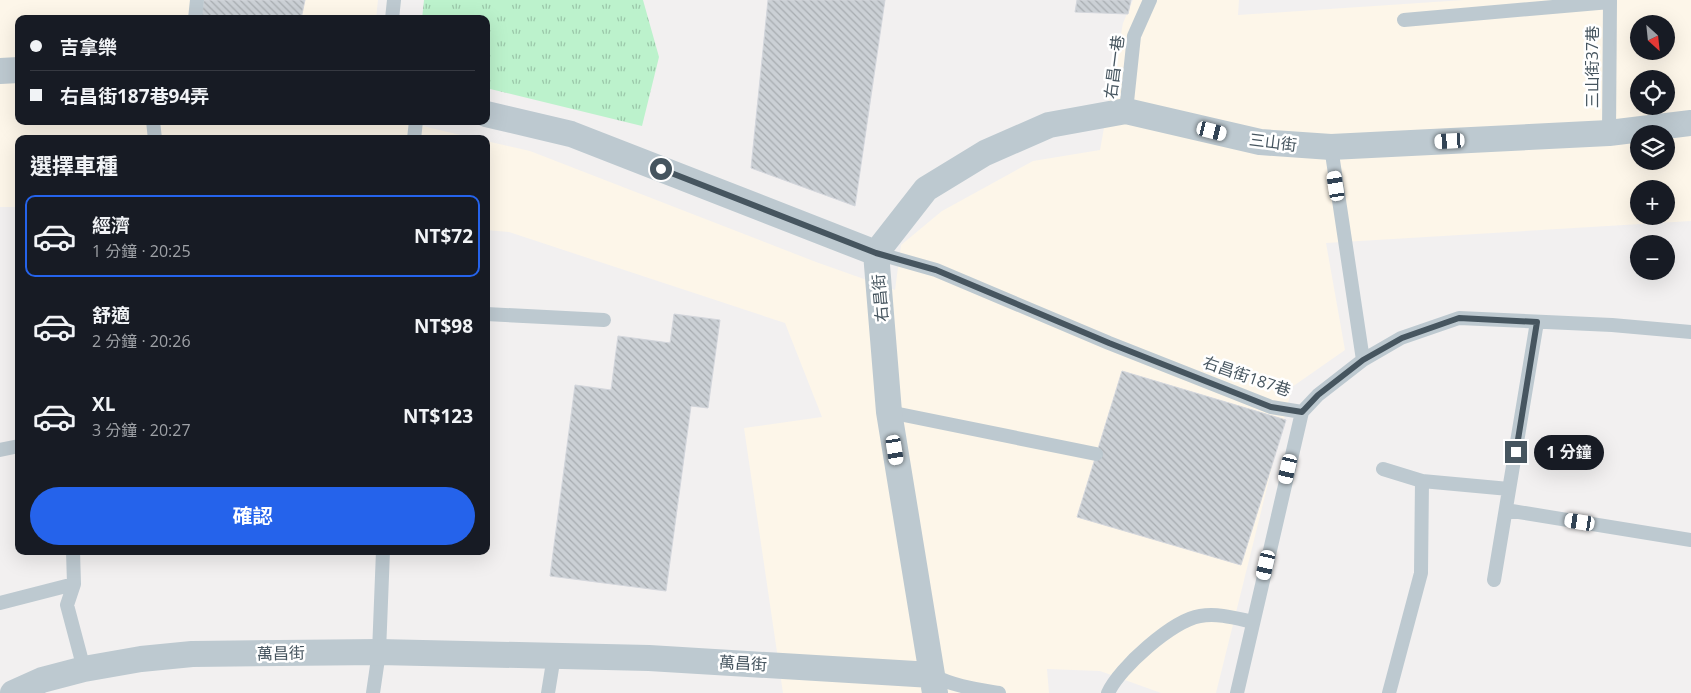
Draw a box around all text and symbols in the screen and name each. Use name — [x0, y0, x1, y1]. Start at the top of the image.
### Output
north arrow — [1630, 15, 1675, 60]
map controls — [1630, 15, 1675, 280]
street label: 三山街37巷 — [1581, 26, 1603, 108]
text: 吉拿樂 — [60, 34, 117, 60]
street label: 右昌一巷 — [1099, 34, 1129, 100]
button: locate — [1630, 70, 1675, 115]
text: 右昌街187巷94弄 — [60, 83, 209, 109]
car — [1195, 120, 1228, 142]
button: layers — [1630, 125, 1675, 170]
street label: 三山街 — [1248, 128, 1298, 156]
car — [1434, 133, 1465, 149]
text: 選擇車種 — [30, 150, 118, 180]
route start — [650, 158, 672, 180]
car — [1326, 170, 1345, 202]
button: + — [1630, 180, 1675, 225]
text: 經濟 — [92, 212, 130, 238]
icon: car — [32, 214, 77, 259]
text: NT$72 — [414, 223, 473, 249]
button: − — [1630, 235, 1675, 280]
text: 1 分鐘 · 20:25 — [92, 240, 191, 262]
street label: 右昌街 — [867, 273, 893, 323]
text: 舒適 — [92, 302, 130, 328]
icon: car — [32, 304, 77, 349]
text: NT$98 — [414, 313, 473, 339]
text: 2 分鐘 · 20:26 — [92, 330, 191, 352]
street label: 右昌街187巷 — [1200, 351, 1294, 401]
text: XL — [92, 391, 115, 417]
icon: car — [32, 394, 77, 439]
text: NT$123 — [403, 403, 473, 429]
text: 3 分鐘 · 20:27 — [92, 419, 191, 441]
car — [885, 434, 904, 466]
callout: 1 分鐘 — [1534, 434, 1604, 470]
route end — [1505, 441, 1527, 463]
text: 1 分鐘 — [1546, 441, 1592, 463]
car — [1277, 453, 1298, 485]
button: 確認 — [30, 487, 475, 545]
car — [1564, 512, 1595, 532]
car — [1255, 549, 1276, 581]
street label: 萬昌街 — [257, 642, 305, 664]
street label: 萬昌街 — [718, 651, 768, 675]

